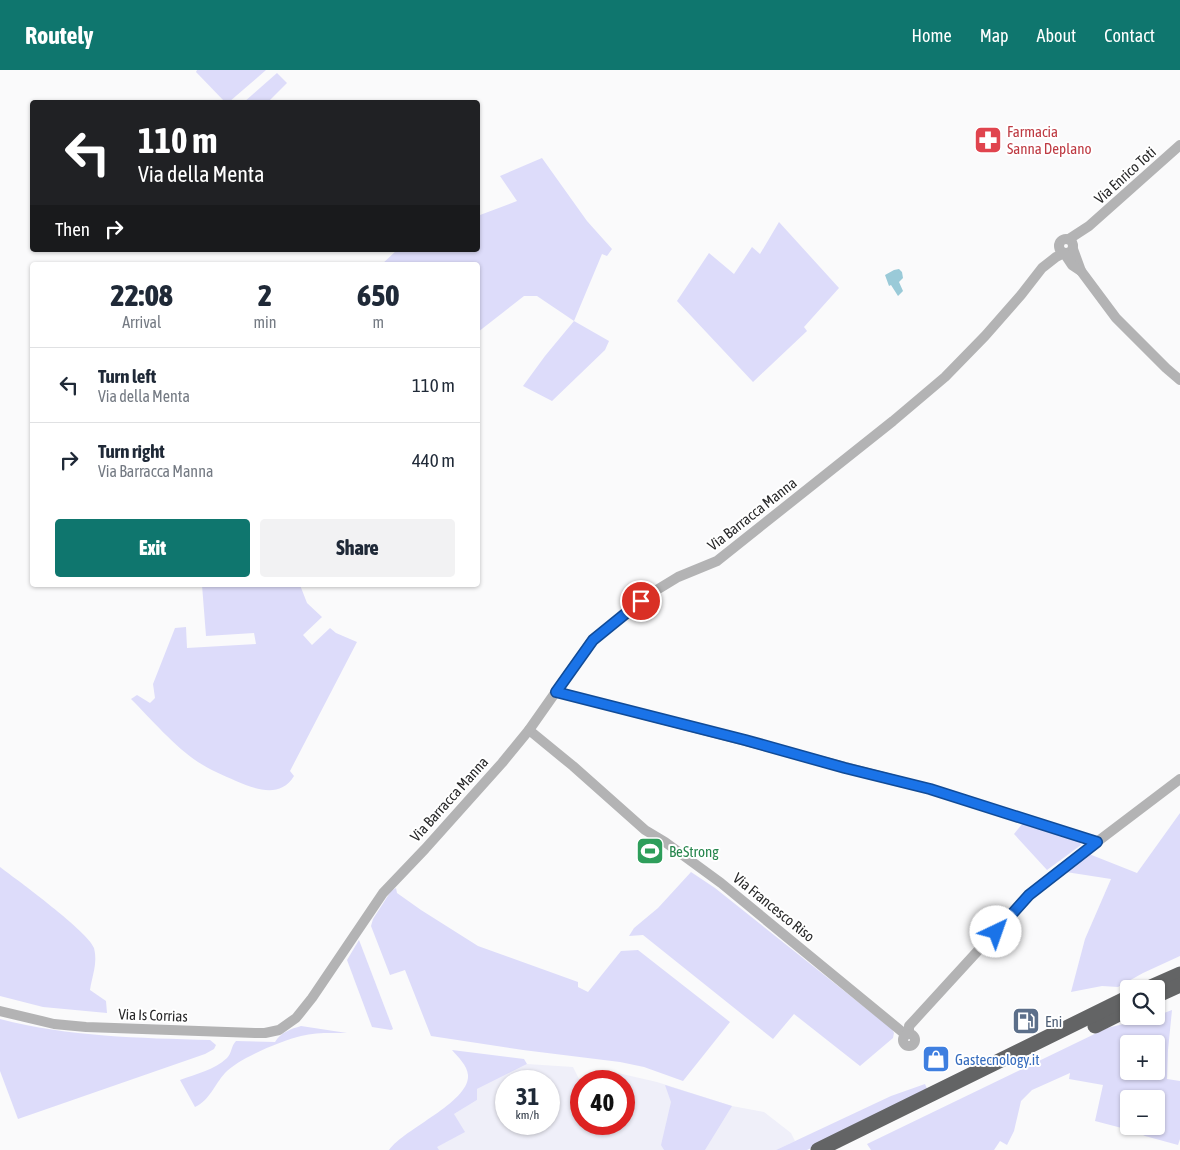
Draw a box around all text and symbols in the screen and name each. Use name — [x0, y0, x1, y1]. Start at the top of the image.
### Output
text: Routely — [25, 22, 93, 49]
text: Home — [912, 25, 952, 46]
text: Map — [980, 25, 1009, 46]
text: About — [1037, 25, 1076, 46]
text: Contact — [1104, 25, 1155, 46]
icon: left — [55, 120, 120, 185]
text: 110 m — [138, 120, 217, 160]
place label: Farmacia Sanna Deplano — [1007, 123, 1091, 157]
pharmacy icon: Farmacia Sanna Deplano — [973, 125, 1003, 155]
street label: Via Enrico Toti — [1091, 143, 1159, 207]
text: Via della Menta — [138, 161, 264, 187]
icon: right — [100, 215, 128, 243]
text: Then — [55, 218, 90, 240]
text: 22:08 — [111, 278, 173, 312]
text: 2 — [258, 278, 272, 312]
text: 650 — [357, 278, 399, 312]
text: Arrival — [122, 313, 161, 331]
text: min — [254, 313, 277, 331]
text: m — [372, 313, 384, 331]
text: Turn left — [98, 365, 156, 387]
icon: left — [55, 371, 83, 399]
text: 110 m — [412, 374, 455, 396]
text: Via della Menta — [98, 387, 190, 405]
text: Turn right — [98, 440, 165, 462]
icon: right — [55, 446, 83, 474]
text: 440 m — [412, 449, 455, 471]
text: Via Barracca Manna — [98, 462, 213, 480]
street label: Via Barracca Manna — [704, 474, 800, 554]
button: Exit — [55, 519, 250, 577]
button: Share — [260, 519, 455, 577]
pin — [620, 580, 662, 622]
icon: arrive — [627, 587, 655, 615]
street label: Via Barracca Manna — [407, 753, 492, 845]
sports icon: BeStrong — [635, 836, 665, 866]
place label: BeStrong — [669, 843, 719, 860]
street label: Via Francesco Riso — [730, 869, 818, 945]
position arrow — [969, 905, 1021, 957]
map controls — [1120, 980, 1165, 1135]
button: search — [1120, 980, 1165, 1025]
street label: Via Is Corrias — [118, 1005, 188, 1025]
fuel station icon: Eni — [1011, 1006, 1041, 1036]
place label: Eni — [1045, 1013, 1062, 1030]
button: + — [1120, 1035, 1165, 1080]
shop icon: Gastecnology.it — [921, 1044, 951, 1074]
place label: Gastecnology.it — [955, 1051, 1040, 1068]
speed limit sign: 40 — [570, 1070, 635, 1135]
text: 31 — [516, 1082, 539, 1110]
button: − — [1120, 1090, 1165, 1135]
text: km/h — [516, 1108, 539, 1122]

